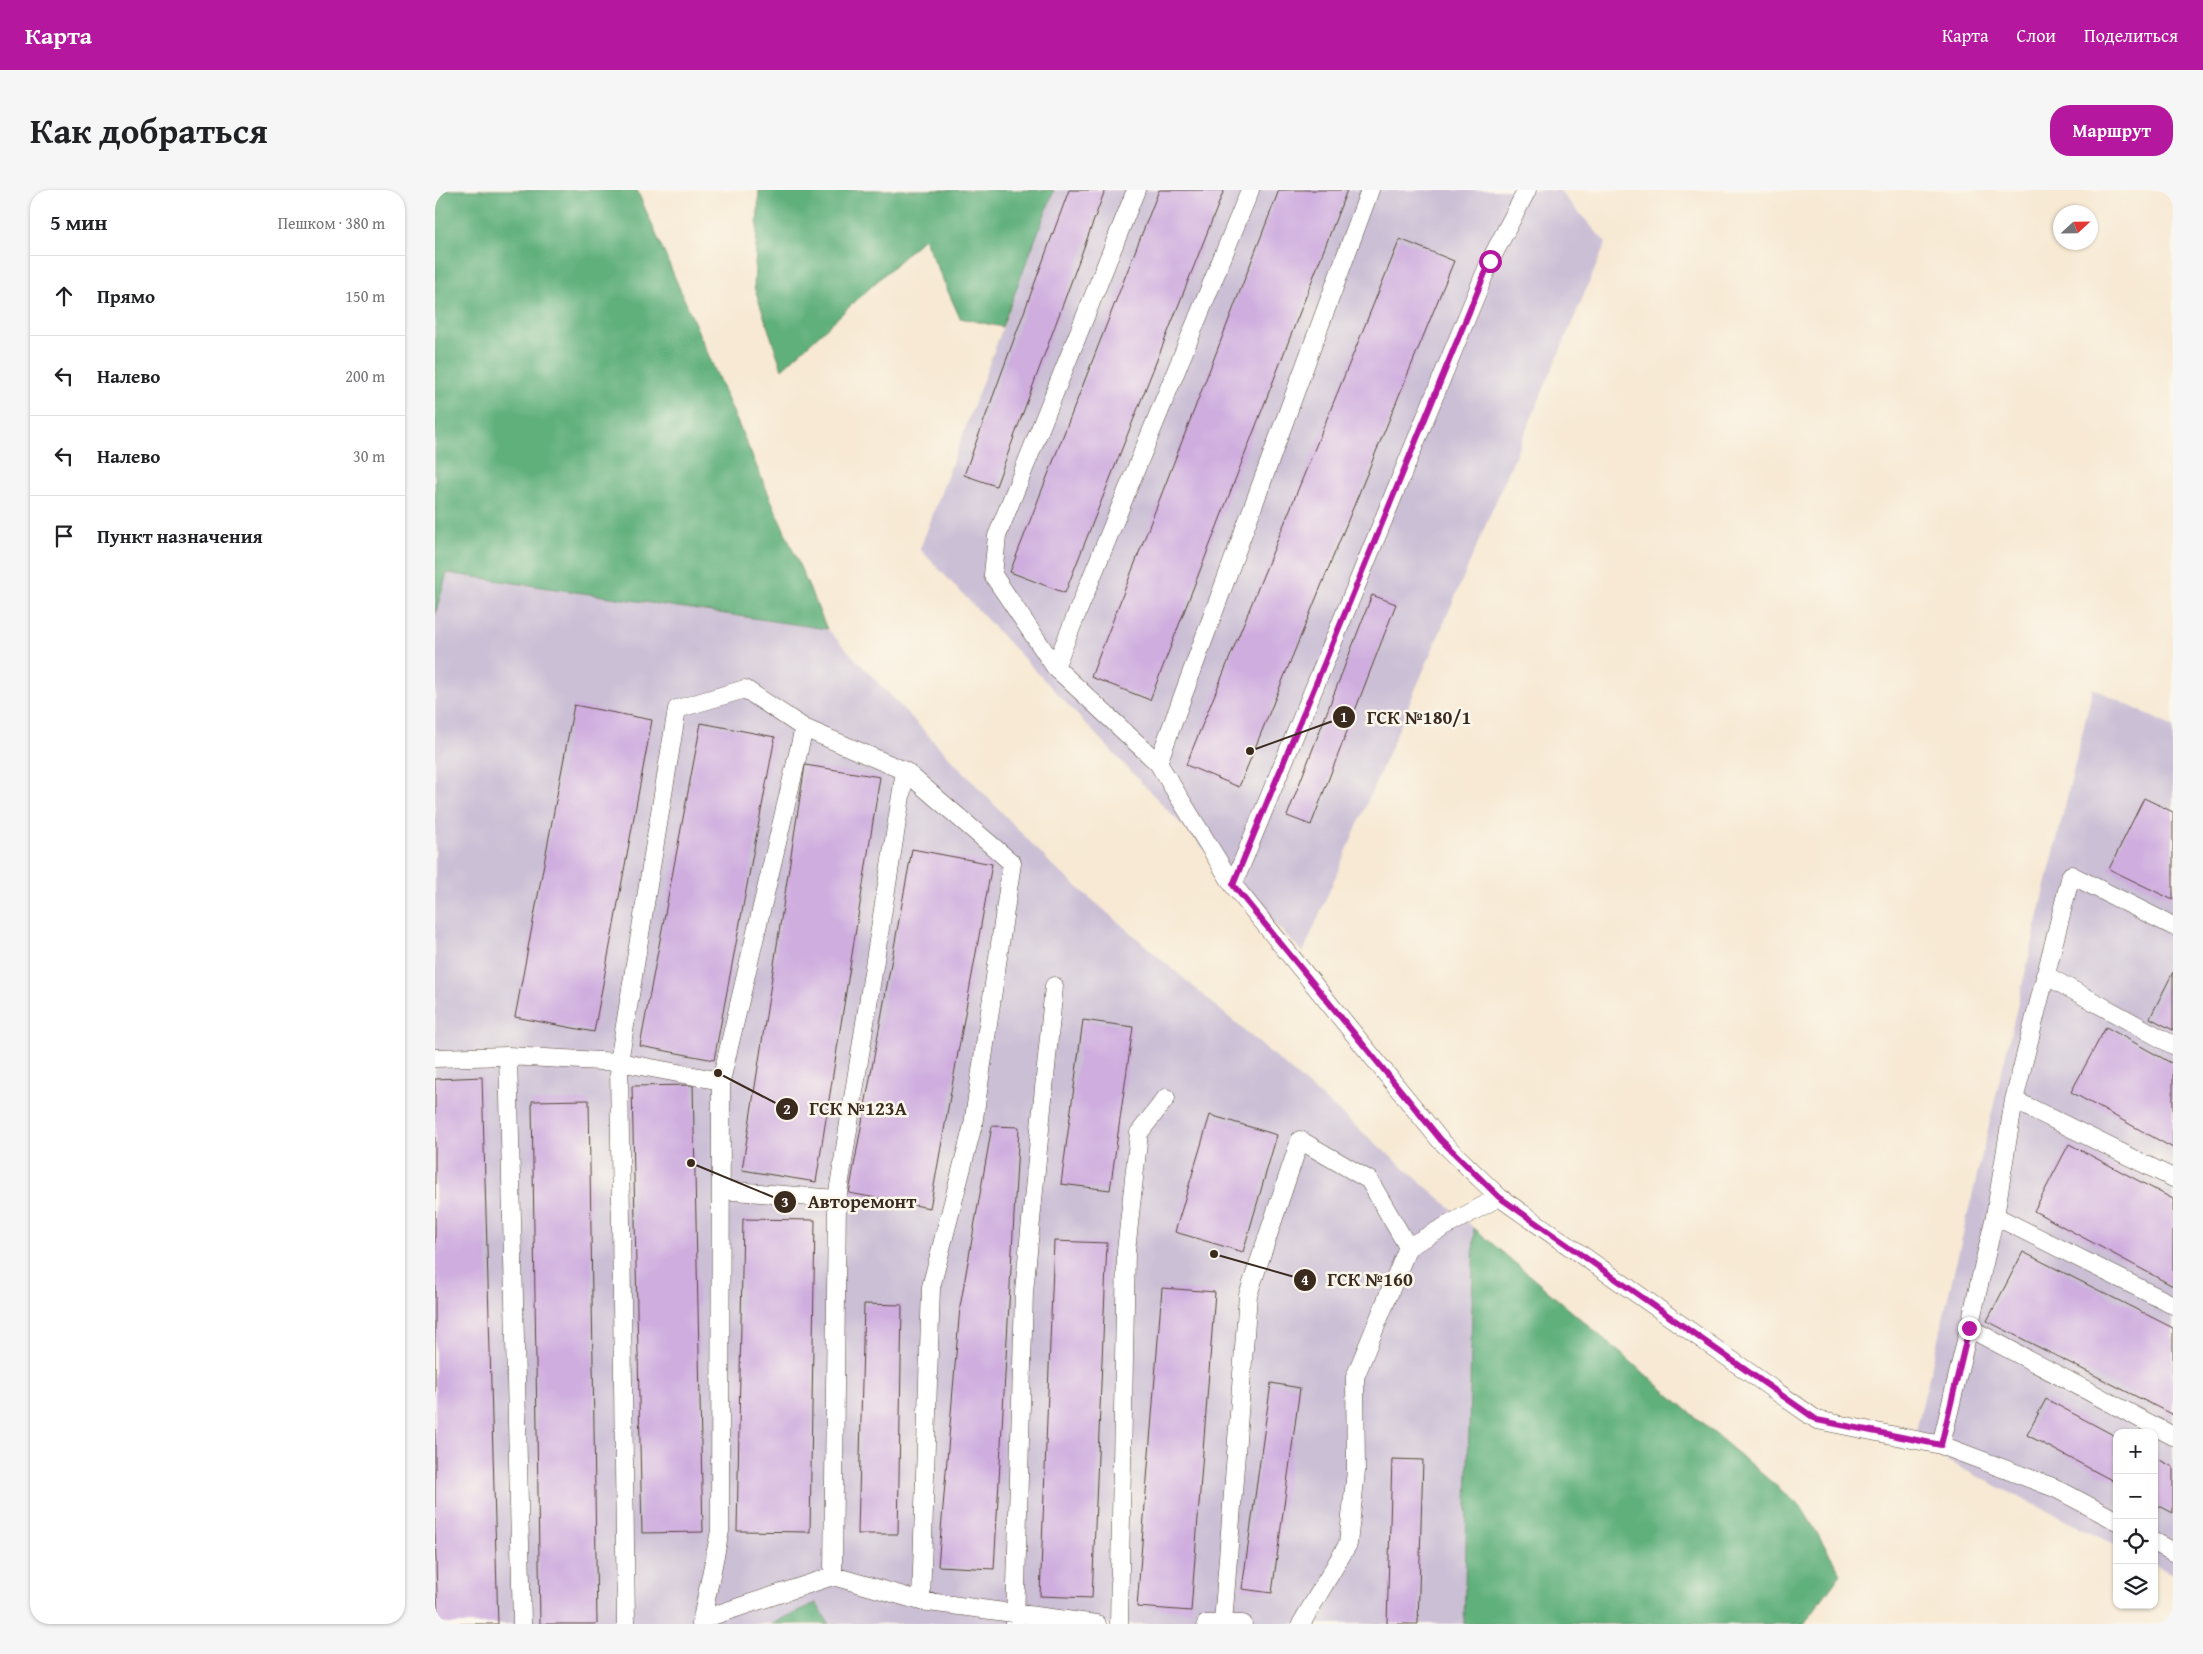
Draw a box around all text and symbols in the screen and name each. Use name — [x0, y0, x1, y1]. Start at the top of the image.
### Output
text: Карта — [25, 18, 92, 53]
text: Карта — [1942, 22, 1989, 49]
text: Слои — [2017, 22, 2056, 49]
text: Поделиться — [2084, 22, 2178, 49]
text: Как добраться — [30, 105, 268, 156]
button: Маршрут — [2050, 105, 2173, 156]
north arrow — [2053, 205, 2098, 250]
text: 5 мин — [50, 207, 107, 238]
text: Пешком · 380 m — [278, 211, 385, 235]
route start — [1479, 250, 1502, 273]
icon: ahead — [50, 282, 78, 310]
text: Прямо — [97, 282, 155, 310]
text: 150 m — [345, 284, 385, 308]
icon: left — [50, 362, 78, 390]
text: Налево — [97, 362, 160, 390]
text: 200 m — [345, 364, 385, 388]
icon: left — [50, 442, 78, 470]
text: Налево — [97, 442, 160, 470]
text: 30 m — [353, 444, 385, 468]
icon: arrive — [50, 522, 78, 550]
text: Пункт назначения — [97, 522, 263, 550]
callout: ГСК №180/1 — [1332, 700, 1481, 734]
text: ГСК №180/1 — [1367, 703, 1471, 731]
text: 1 — [1340, 706, 1348, 727]
callout: ГСК №123А — [774, 1092, 917, 1126]
text: ГСК №123А — [809, 1094, 907, 1122]
text: 2 — [783, 1098, 791, 1119]
callout: Авторемонт — [772, 1185, 926, 1219]
text: Авторемонт — [808, 1187, 917, 1215]
text: 3 — [781, 1191, 789, 1212]
callout: ГСК №160 — [1293, 1263, 1423, 1297]
text: ГСК №160 — [1327, 1265, 1413, 1293]
text: 4 — [1301, 1269, 1309, 1290]
route end — [1958, 1317, 1981, 1340]
map controls — [2113, 1429, 2158, 1609]
button: + — [2113, 1429, 2158, 1474]
button: − — [2113, 1474, 2158, 1519]
button: locate — [2113, 1519, 2158, 1564]
button: layers — [2113, 1564, 2158, 1609]

